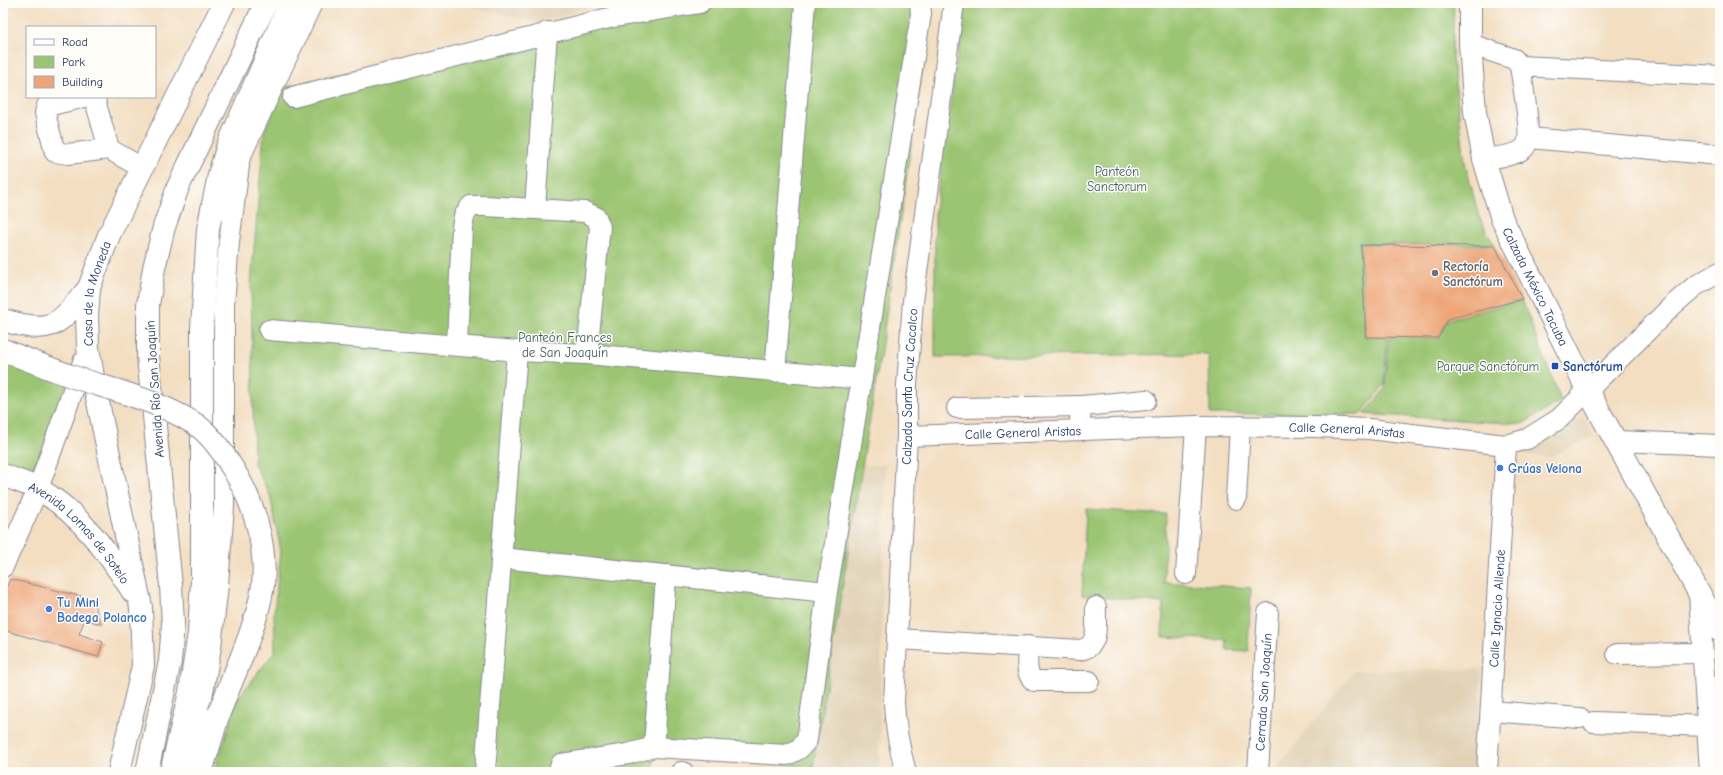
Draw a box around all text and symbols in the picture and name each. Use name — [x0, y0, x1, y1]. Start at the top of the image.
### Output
legend — [26, 26, 156, 98]
text: Road — [62, 35, 88, 49]
text: Park — [62, 55, 85, 69]
text: Building — [62, 75, 103, 89]
park label: Panteón Sanctorum — [1087, 164, 1147, 194]
street label: Calzada México Tacuba — [1499, 225, 1571, 348]
street label: Casa de la Moneda — [80, 239, 114, 346]
place label: Rectoría Sanctórum — [1443, 259, 1503, 289]
marker: Rectoría Sanctórum — [1430, 268, 1440, 278]
street label: Calzada Santa Cruz Cacalco — [899, 308, 920, 465]
street label: Avenida Río San Joaquín — [142, 320, 167, 458]
park label: Panteón Frances de San Joaquín — [518, 330, 612, 360]
park label: Parque Sanctórum — [1437, 359, 1539, 374]
place label: Sanctórum — [1563, 359, 1623, 374]
marker: Sanctórum — [1550, 361, 1560, 371]
street label: Calle General Aristas — [1289, 420, 1405, 441]
street label: Calle General Aristas — [965, 423, 1081, 442]
place label: Grúas Velona — [1508, 461, 1582, 476]
marker: Grúas Velona — [1495, 463, 1505, 473]
street label: Avenida Lomas de Sotelo — [26, 479, 133, 587]
street label: Calle Ignacio Allende — [1486, 548, 1508, 668]
place label: Tu Mini Bodega Polanco — [57, 595, 147, 625]
marker: Tu Mini Bodega Polanco — [44, 604, 54, 614]
street label: Cerrada San Joaquín — [1252, 633, 1275, 751]

